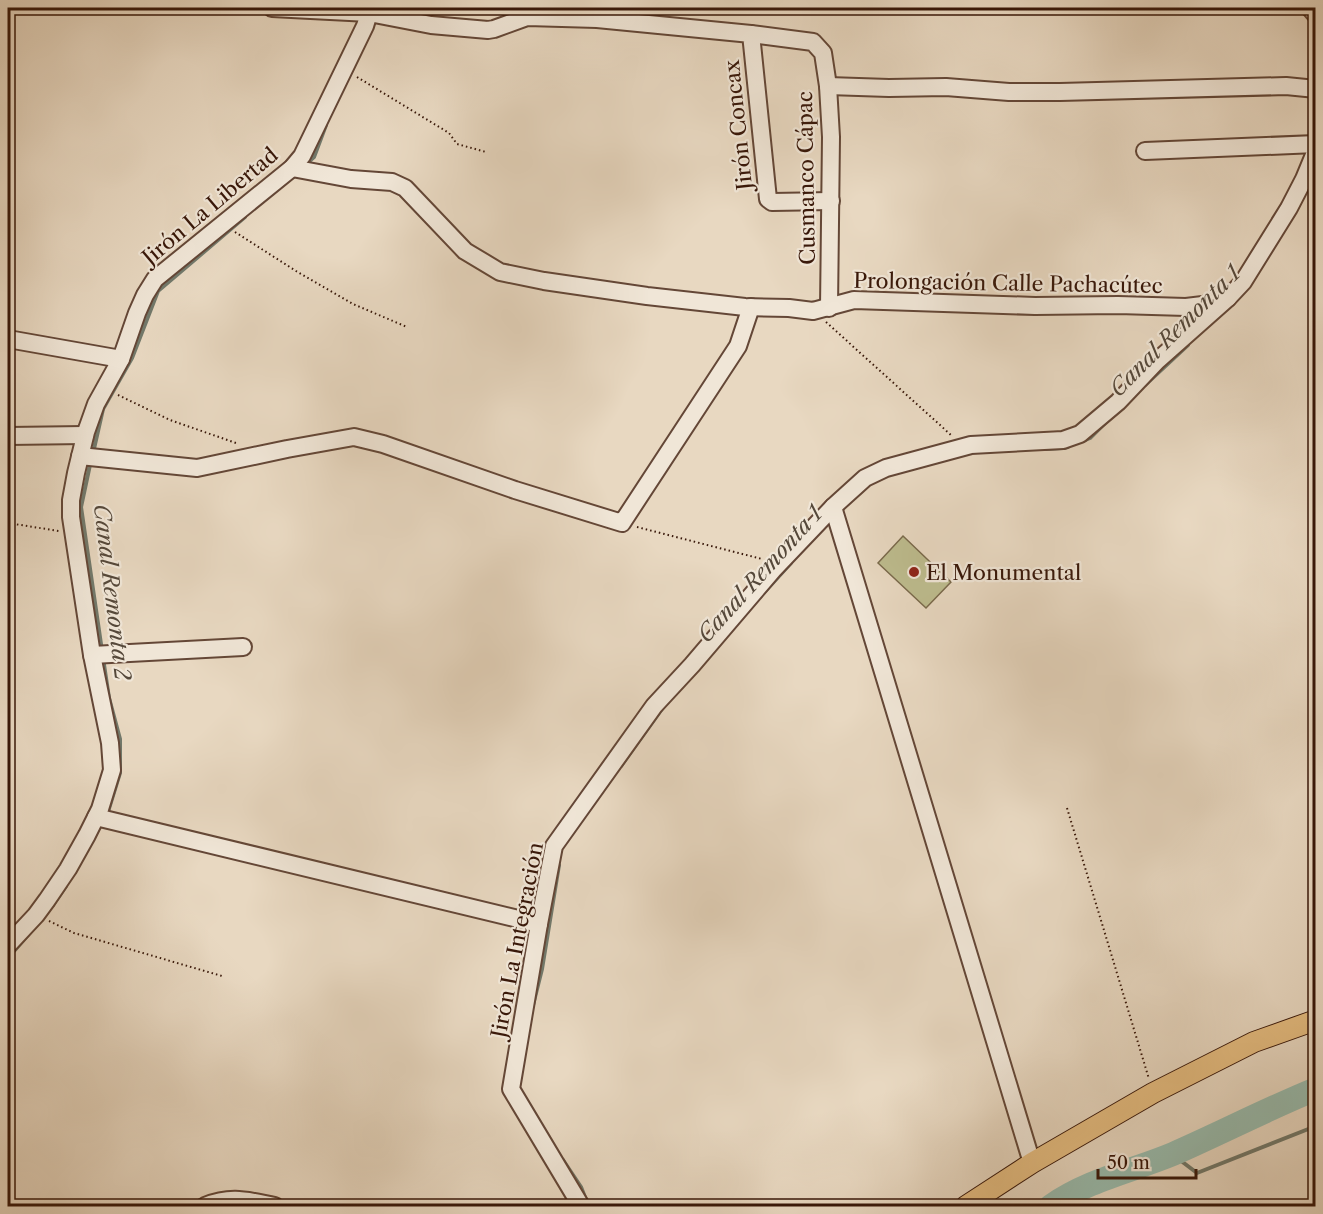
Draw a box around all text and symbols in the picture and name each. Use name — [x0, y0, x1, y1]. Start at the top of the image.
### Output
street label: Jirón Concax — [719, 58, 758, 194]
street label: Cusmanco Cápac — [792, 91, 820, 265]
street label: Jirón La Libertad — [135, 142, 283, 272]
water label: Canal Remonta 1 — [1104, 259, 1247, 402]
street label: Prolongación Calle Pachacútec — [853, 268, 1163, 298]
water label: Canal Remonta 1 — [692, 499, 829, 648]
water label: Canal Remonta 2 — [88, 502, 136, 683]
place label: El Monumental — [926, 560, 1081, 585]
marker: El Monumental — [907, 565, 921, 579]
street label: Jirón La Integración — [485, 840, 548, 1043]
scale bar — [1098, 1142, 1196, 1180]
text: 50 m — [1107, 1152, 1150, 1174]

